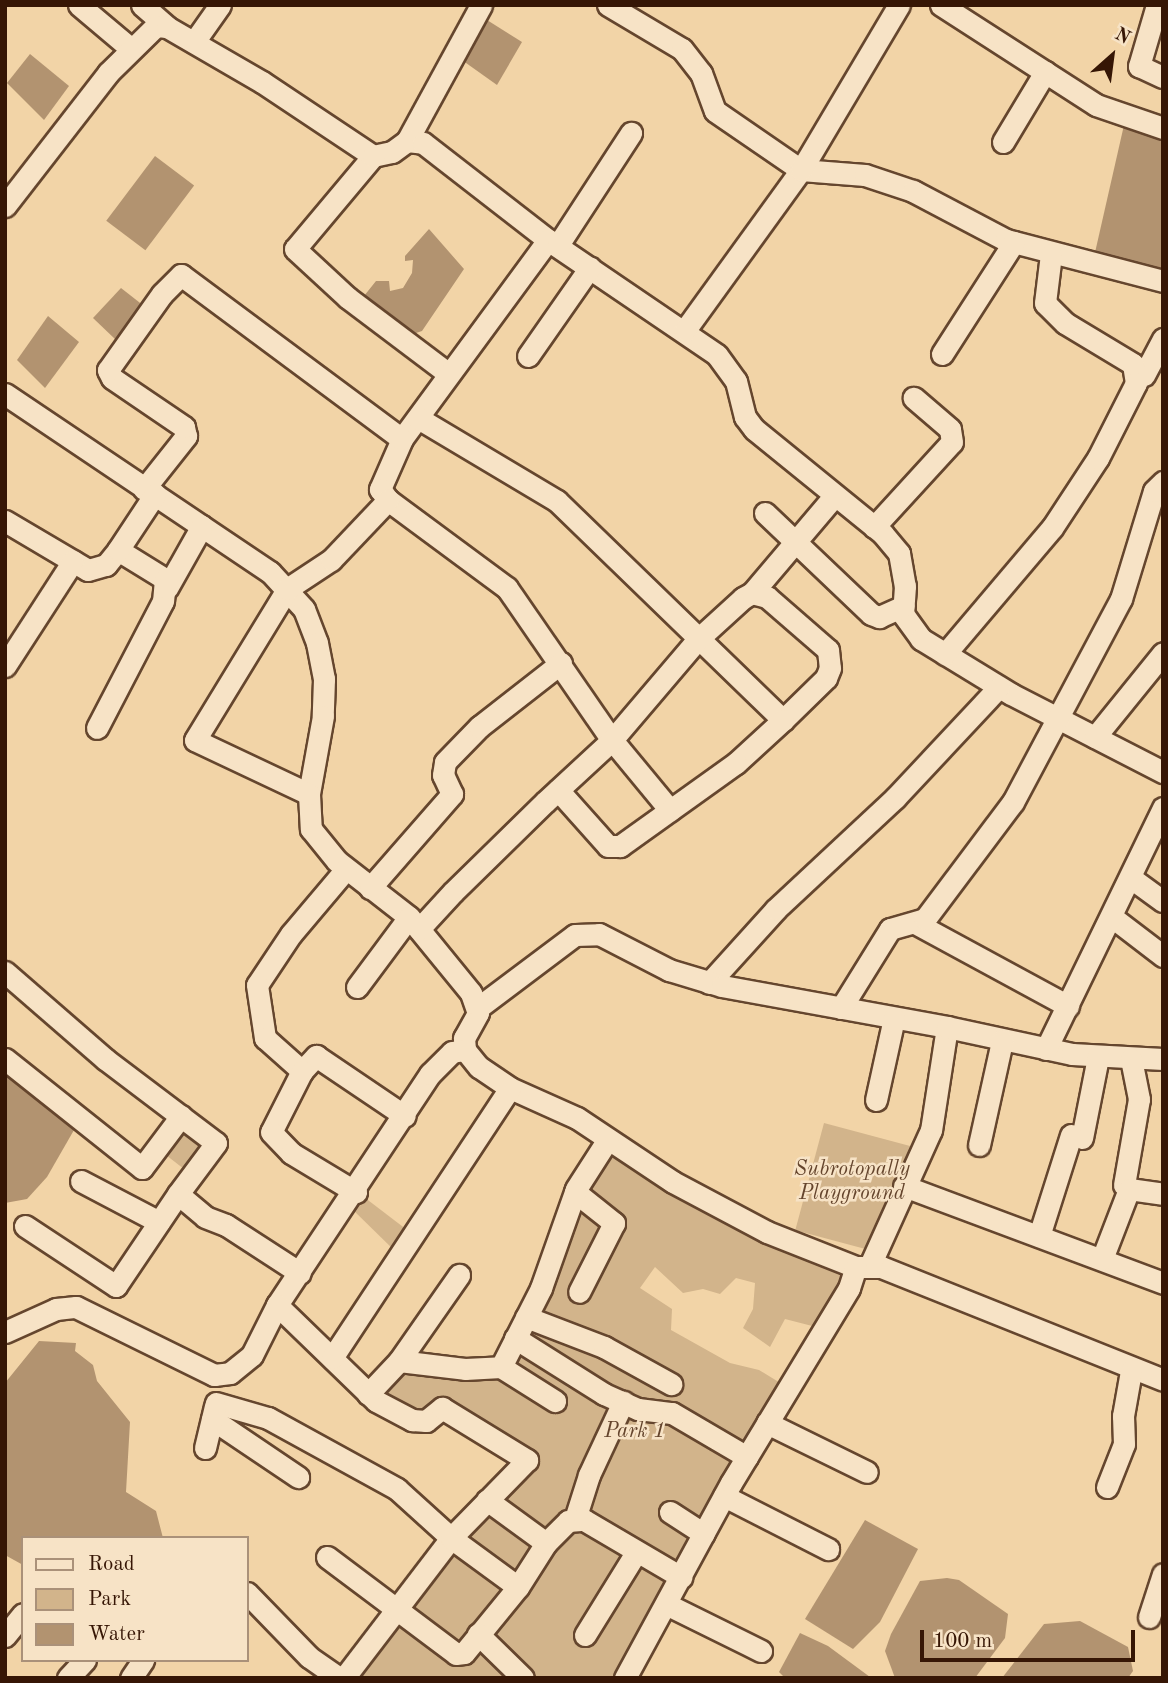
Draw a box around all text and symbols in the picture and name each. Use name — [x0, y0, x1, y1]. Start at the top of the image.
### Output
north arrow — [1077, 21, 1147, 91]
text: N — [1111, 25, 1133, 49]
park label: Subrotopally Playground — [794, 1157, 910, 1207]
park label: Park 1 — [604, 1419, 666, 1445]
legend — [21, 1536, 248, 1662]
text: Road — [88, 1554, 135, 1575]
text: Park — [88, 1589, 131, 1610]
scale bar — [923, 1616, 1138, 1660]
text: Water — [88, 1624, 145, 1645]
text: 100 m — [933, 1631, 992, 1652]

